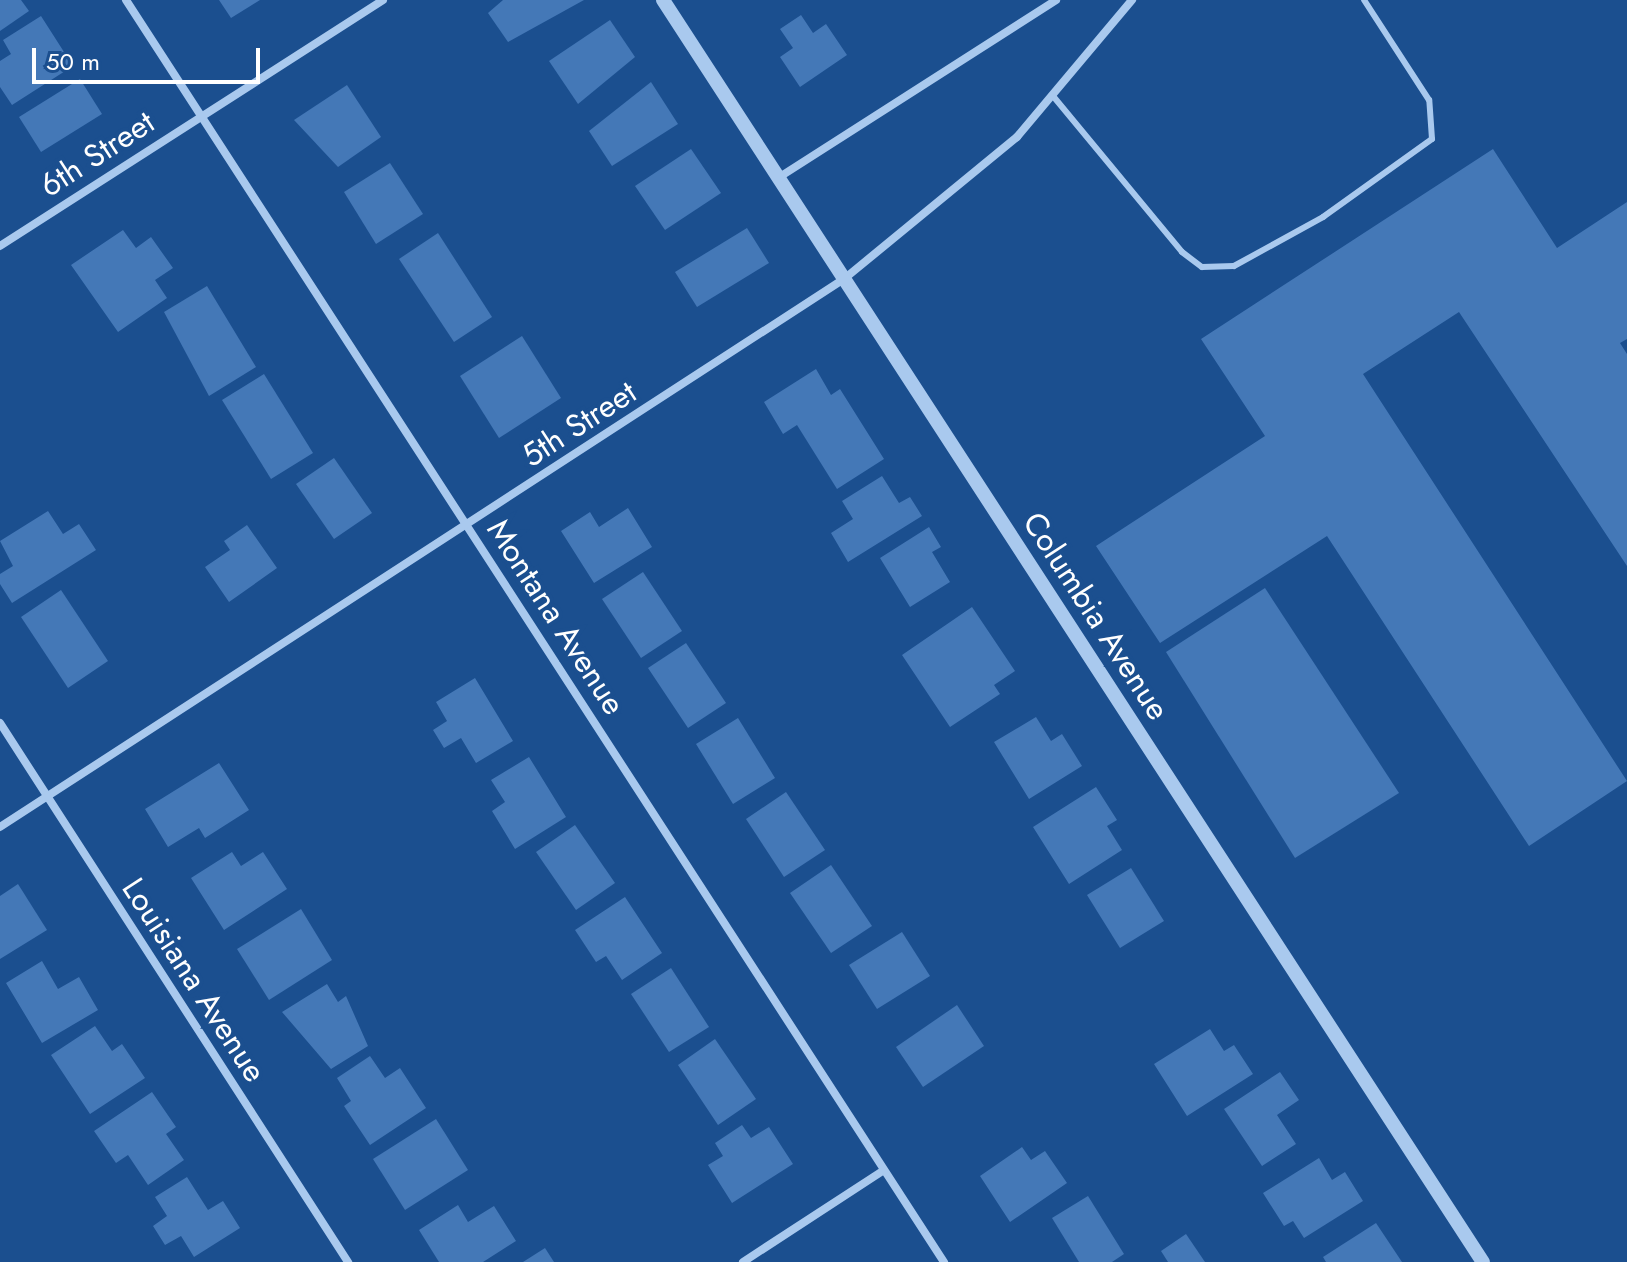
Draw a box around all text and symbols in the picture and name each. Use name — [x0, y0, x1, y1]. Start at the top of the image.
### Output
scale bar — [36, 32, 264, 82]
text: 50 m — [46, 44, 100, 79]
street label: 6th Street — [33, 103, 161, 205]
street label: 5th Street — [515, 373, 643, 475]
street label: Columbia Avenue — [1015, 505, 1177, 727]
street label: Montana Avenue — [479, 512, 633, 722]
street label: Louisiana Avenue — [114, 871, 274, 1089]

